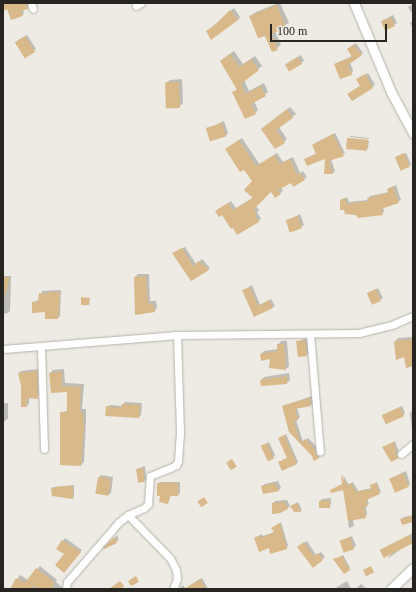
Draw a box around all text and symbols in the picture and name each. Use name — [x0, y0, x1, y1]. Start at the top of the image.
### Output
scale bar — [272, 16, 389, 42]
text: 100 m — [277, 24, 307, 38]

